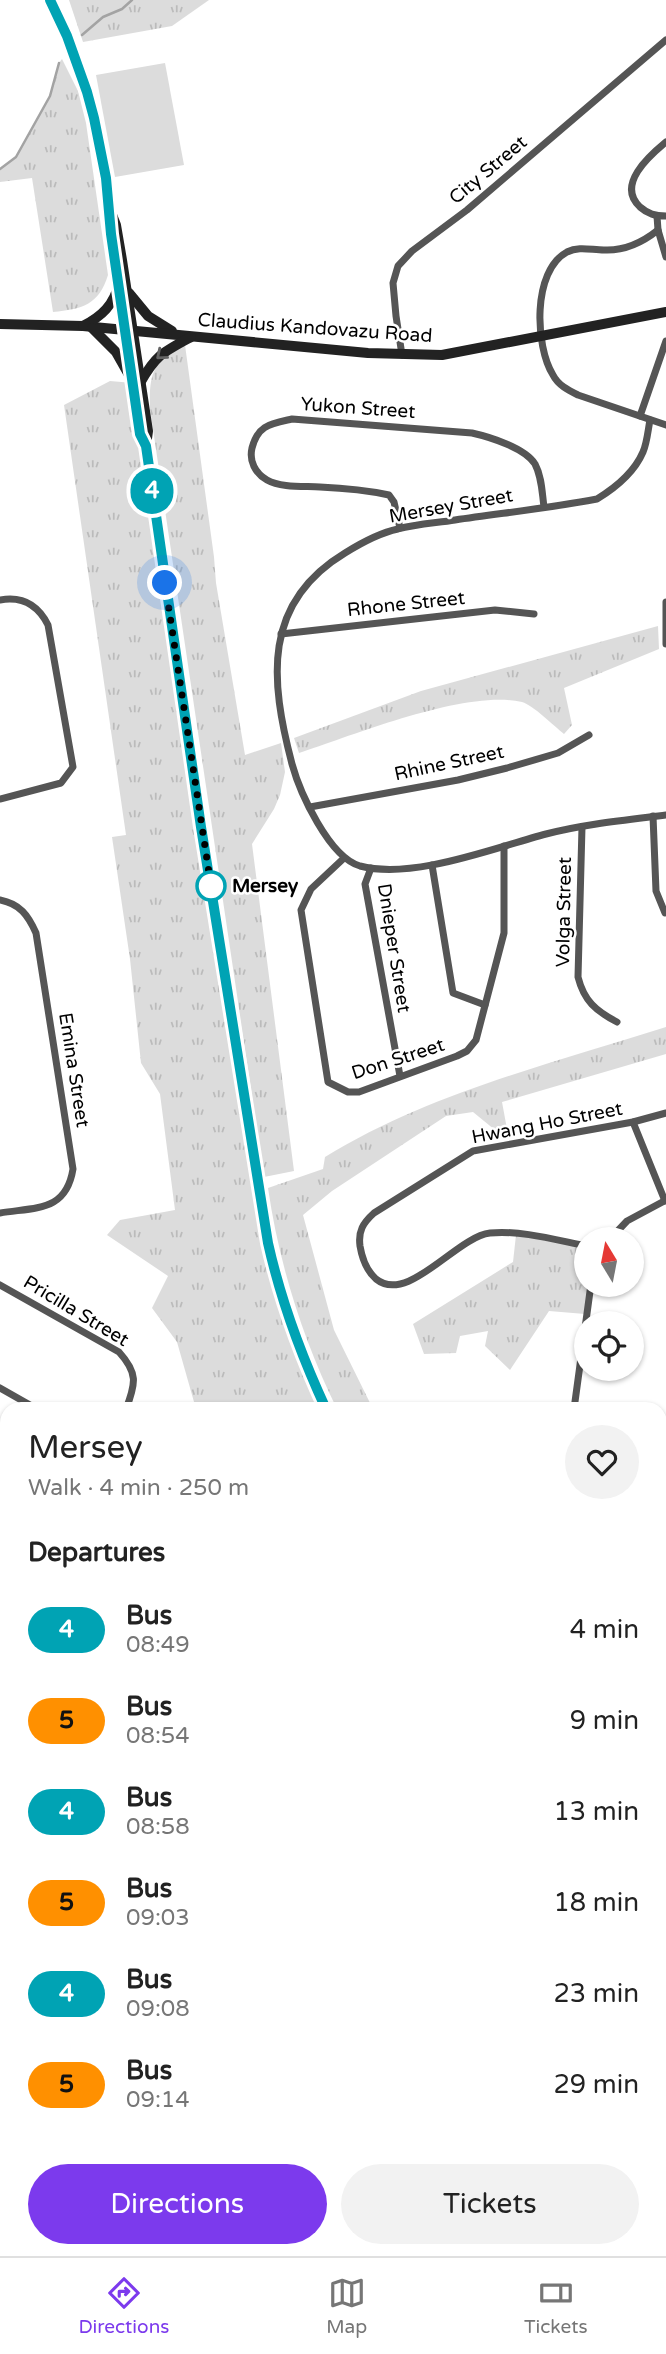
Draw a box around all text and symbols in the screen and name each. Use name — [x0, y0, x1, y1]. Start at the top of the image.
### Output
street label: City Street — [445, 131, 531, 209]
street label: Claudius Kandovazu Road — [197, 309, 433, 347]
one-way arrow — [156, 347, 169, 359]
street label: Yukon Street — [300, 393, 416, 423]
line badge: 4 — [129, 468, 175, 514]
text: 4 — [144, 476, 160, 505]
street label: Mersey Street — [387, 484, 515, 528]
your location — [147, 565, 182, 600]
street label: Rhone Street — [346, 587, 466, 621]
street label: Rhine Street — [392, 741, 506, 785]
street label: Volga Street — [552, 857, 576, 967]
marker: Mersey — [196, 871, 226, 901]
place label: Mersey — [232, 875, 299, 898]
street label: Dnieper Street — [373, 882, 415, 1014]
street label: Emina Street — [54, 1011, 94, 1129]
street label: Don Street — [349, 1034, 447, 1084]
street label: Hwang Ho Street — [470, 1098, 624, 1148]
north arrow — [574, 1227, 644, 1297]
map controls — [574, 1227, 644, 1381]
street label: Pricilla Street — [19, 1271, 133, 1351]
button: locate — [574, 1311, 644, 1381]
button: heart — [565, 1425, 639, 1499]
text: Mersey — [28, 1428, 143, 1467]
text: Walk · 4 min · 250 m — [28, 1474, 249, 1502]
text: Departures — [28, 1537, 165, 1568]
text: Bus — [126, 1600, 172, 1631]
text: 4 min — [570, 1614, 639, 1645]
text: 4 — [59, 1615, 74, 1644]
text: 08:49 — [126, 1631, 190, 1659]
text: Bus — [126, 1691, 172, 1722]
text: 9 min — [570, 1705, 639, 1736]
text: 5 — [59, 1706, 74, 1735]
text: 08:54 — [126, 1722, 190, 1750]
text: Bus — [126, 1782, 172, 1813]
text: 13 min — [553, 1796, 639, 1827]
text: 4 — [59, 1797, 74, 1826]
text: 08:58 — [126, 1813, 190, 1841]
text: Bus — [126, 1873, 172, 1904]
text: 18 min — [553, 1887, 639, 1918]
text: 5 — [59, 1888, 74, 1917]
text: 09:03 — [126, 1904, 190, 1932]
text: Bus — [126, 1964, 172, 1995]
text: 23 min — [553, 1978, 639, 2009]
text: 4 — [59, 1979, 74, 2008]
text: 09:08 — [126, 1995, 190, 2023]
text: Bus — [126, 2055, 172, 2086]
text: 29 min — [553, 2069, 639, 2100]
text: 5 — [59, 2070, 74, 2099]
text: 09:14 — [126, 2086, 190, 2114]
button: Directions — [28, 2164, 327, 2244]
button: Tickets — [341, 2164, 639, 2244]
tab: Directions — [78, 2274, 169, 2338]
tab: Map — [326, 2274, 367, 2338]
tab: Tickets — [524, 2274, 588, 2338]

